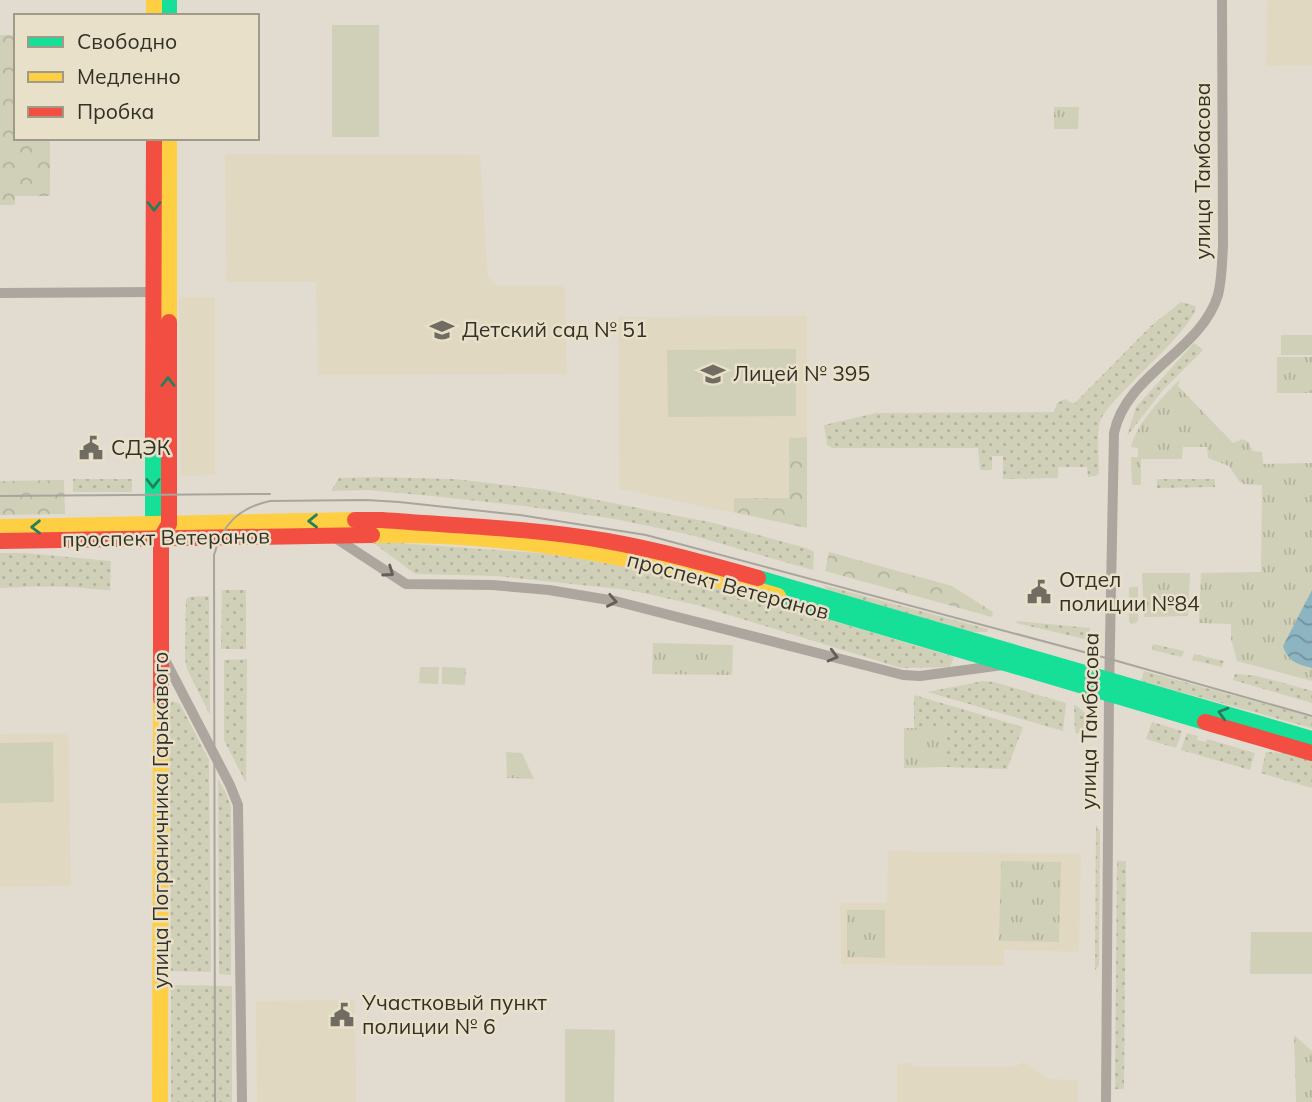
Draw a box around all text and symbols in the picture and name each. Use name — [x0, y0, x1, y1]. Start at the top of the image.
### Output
legend — [14, 14, 259, 140]
text: Свободно — [77, 28, 177, 54]
text: Медленно — [77, 63, 181, 89]
street label: улица Тамбасова — [1189, 82, 1215, 260]
text: Пробка — [77, 98, 154, 124]
one-way arrow — [146, 202, 162, 212]
school or university icon: Детский сад № 51 — [428, 316, 456, 344]
place label: Детский сад № 51 — [462, 316, 648, 342]
school or university icon: Лицей № 395 — [699, 360, 727, 388]
place label: Лицей № 395 — [733, 360, 870, 386]
one-way arrow — [160, 377, 176, 387]
public building icon: СДЭК — [77, 434, 105, 462]
place label: СДЭК — [111, 434, 171, 460]
one-way arrow — [146, 478, 161, 489]
one-way arrow — [308, 513, 318, 529]
one-way arrow — [30, 519, 41, 535]
street label: проспект Ветеранов — [62, 522, 270, 552]
street label: проспект Ветеранов — [625, 546, 832, 624]
one-way arrow — [381, 564, 394, 576]
place label: Отдел полиции №84 — [1059, 566, 1200, 616]
public building icon: Отдел полиции №84 — [1025, 578, 1053, 606]
one-way arrow — [606, 592, 618, 607]
street label: улица Тамбасова — [1074, 632, 1104, 810]
one-way arrow — [826, 648, 838, 662]
street label: улица Пограничника Гарькавого — [147, 652, 173, 988]
one-way arrow — [1217, 707, 1229, 722]
place label: Участковый пункт полиции № 6 — [361, 989, 547, 1039]
public building icon: Участковый пункт полиции № 6 — [328, 1001, 356, 1029]

